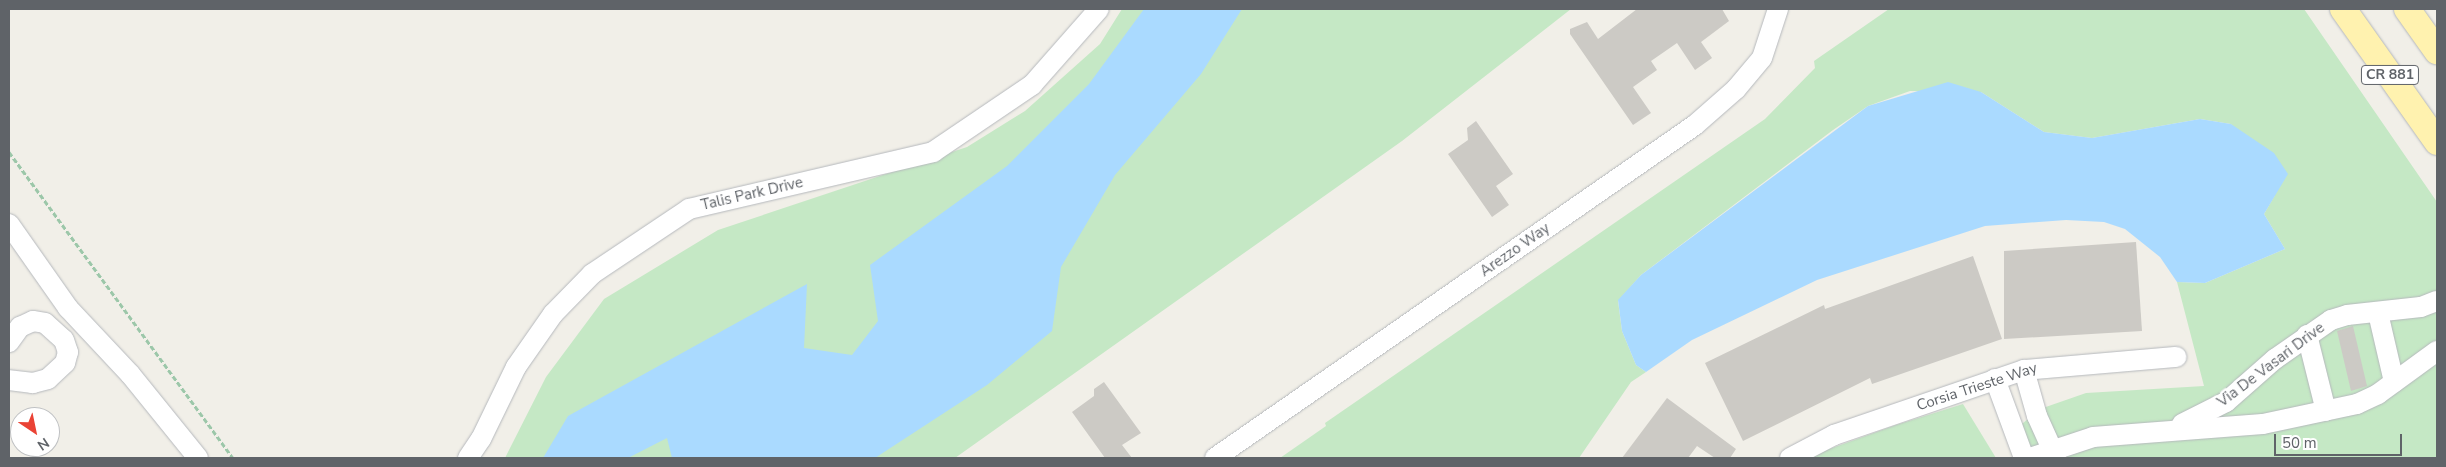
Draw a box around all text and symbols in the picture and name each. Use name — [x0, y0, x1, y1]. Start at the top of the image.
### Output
road number: CR 881 — [2360, 64, 2420, 86]
street label: Talis Park Drive — [699, 174, 805, 214]
street label: Arezzo Way — [1477, 219, 1553, 281]
street label: Via De Vasari Drive — [2214, 319, 2328, 411]
street label: Corsia Trieste Way — [1914, 359, 2040, 415]
north arrow — [10, 407, 60, 457]
scale bar — [2276, 424, 2404, 456]
text: N — [33, 433, 53, 455]
text: 50 m — [2282, 433, 2317, 453]

